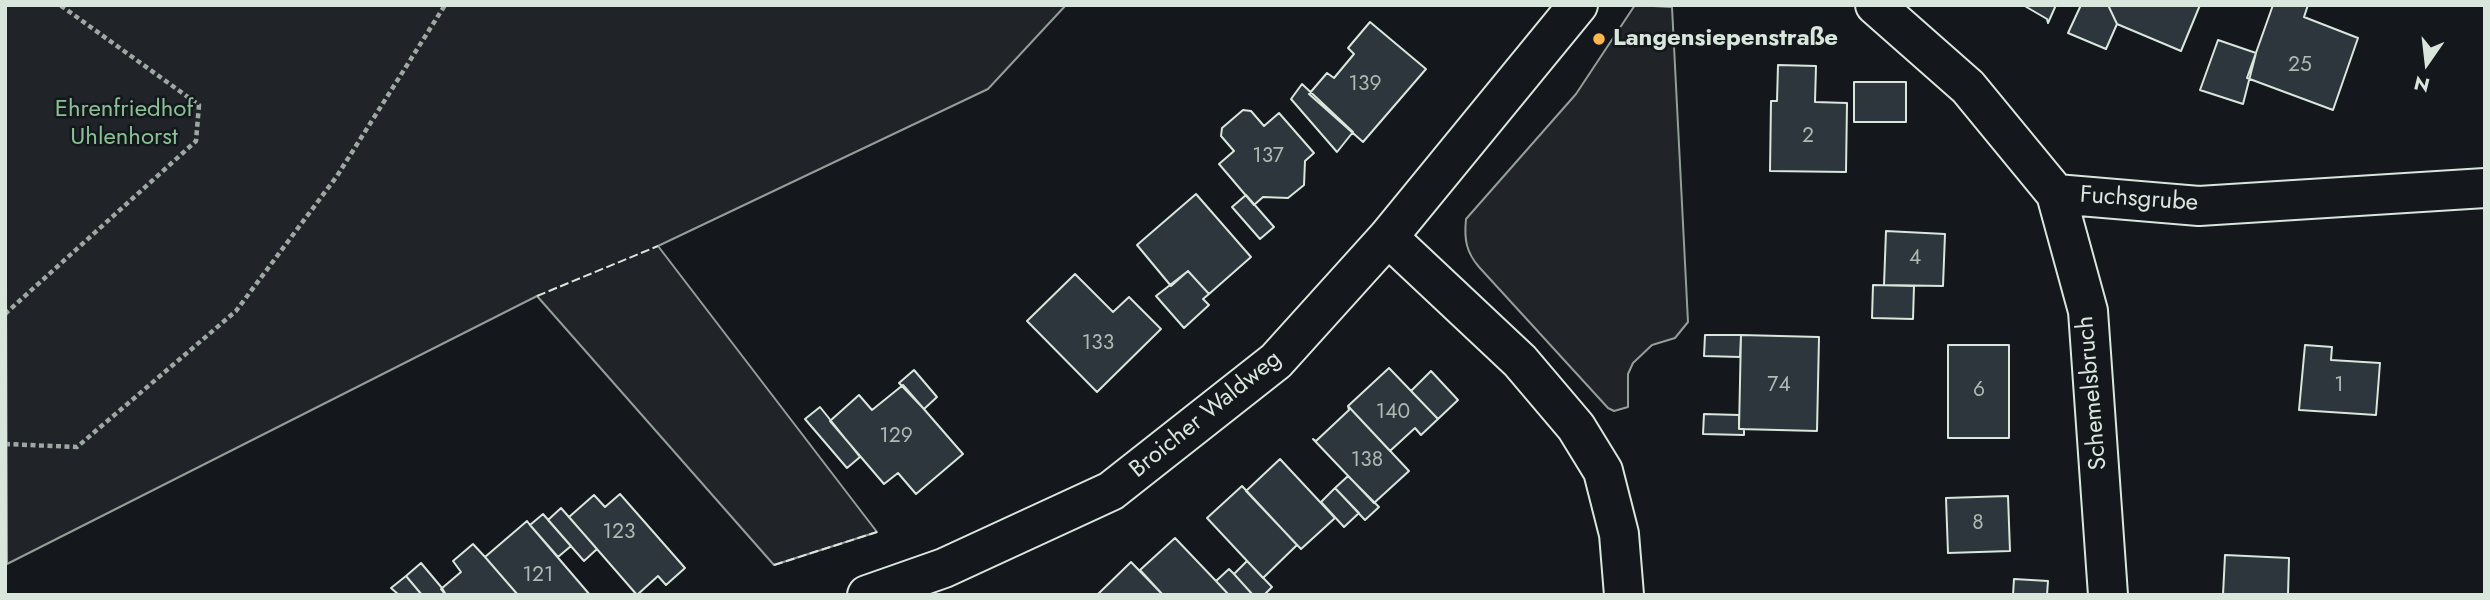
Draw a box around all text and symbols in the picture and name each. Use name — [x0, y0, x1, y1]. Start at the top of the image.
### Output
place label: Langensiepenstraße — [1613, 25, 1838, 53]
north arrow — [2392, 28, 2462, 98]
marker: Langensiepenstraße — [1591, 31, 1607, 47]
house number: 25 — [2288, 53, 2312, 79]
text: N — [2411, 69, 2432, 99]
house number: 139 — [1348, 72, 1382, 98]
park label: Ehrenfriedhof Uhlenhorst — [55, 96, 193, 152]
house number: 2 — [1802, 124, 1814, 150]
house number: 137 — [1252, 144, 1284, 170]
street label: Fuchsgrube — [2079, 182, 2199, 218]
house number: 4 — [1909, 246, 1921, 272]
street label: Schemelsbruch — [2072, 315, 2114, 471]
house number: 133 — [1082, 331, 1114, 357]
street label: Broicher Waldweg — [1124, 345, 1288, 485]
house number: 74 — [1767, 373, 1791, 399]
house number: 1 — [2334, 373, 2344, 399]
house number: 6 — [1973, 378, 1985, 404]
house number: 140 — [1376, 400, 1410, 426]
house number: 129 — [879, 424, 913, 450]
house number: 138 — [1351, 448, 1383, 474]
house number: 8 — [1972, 511, 1984, 537]
house number: 123 — [603, 520, 635, 546]
house number: 121 — [523, 563, 553, 589]

